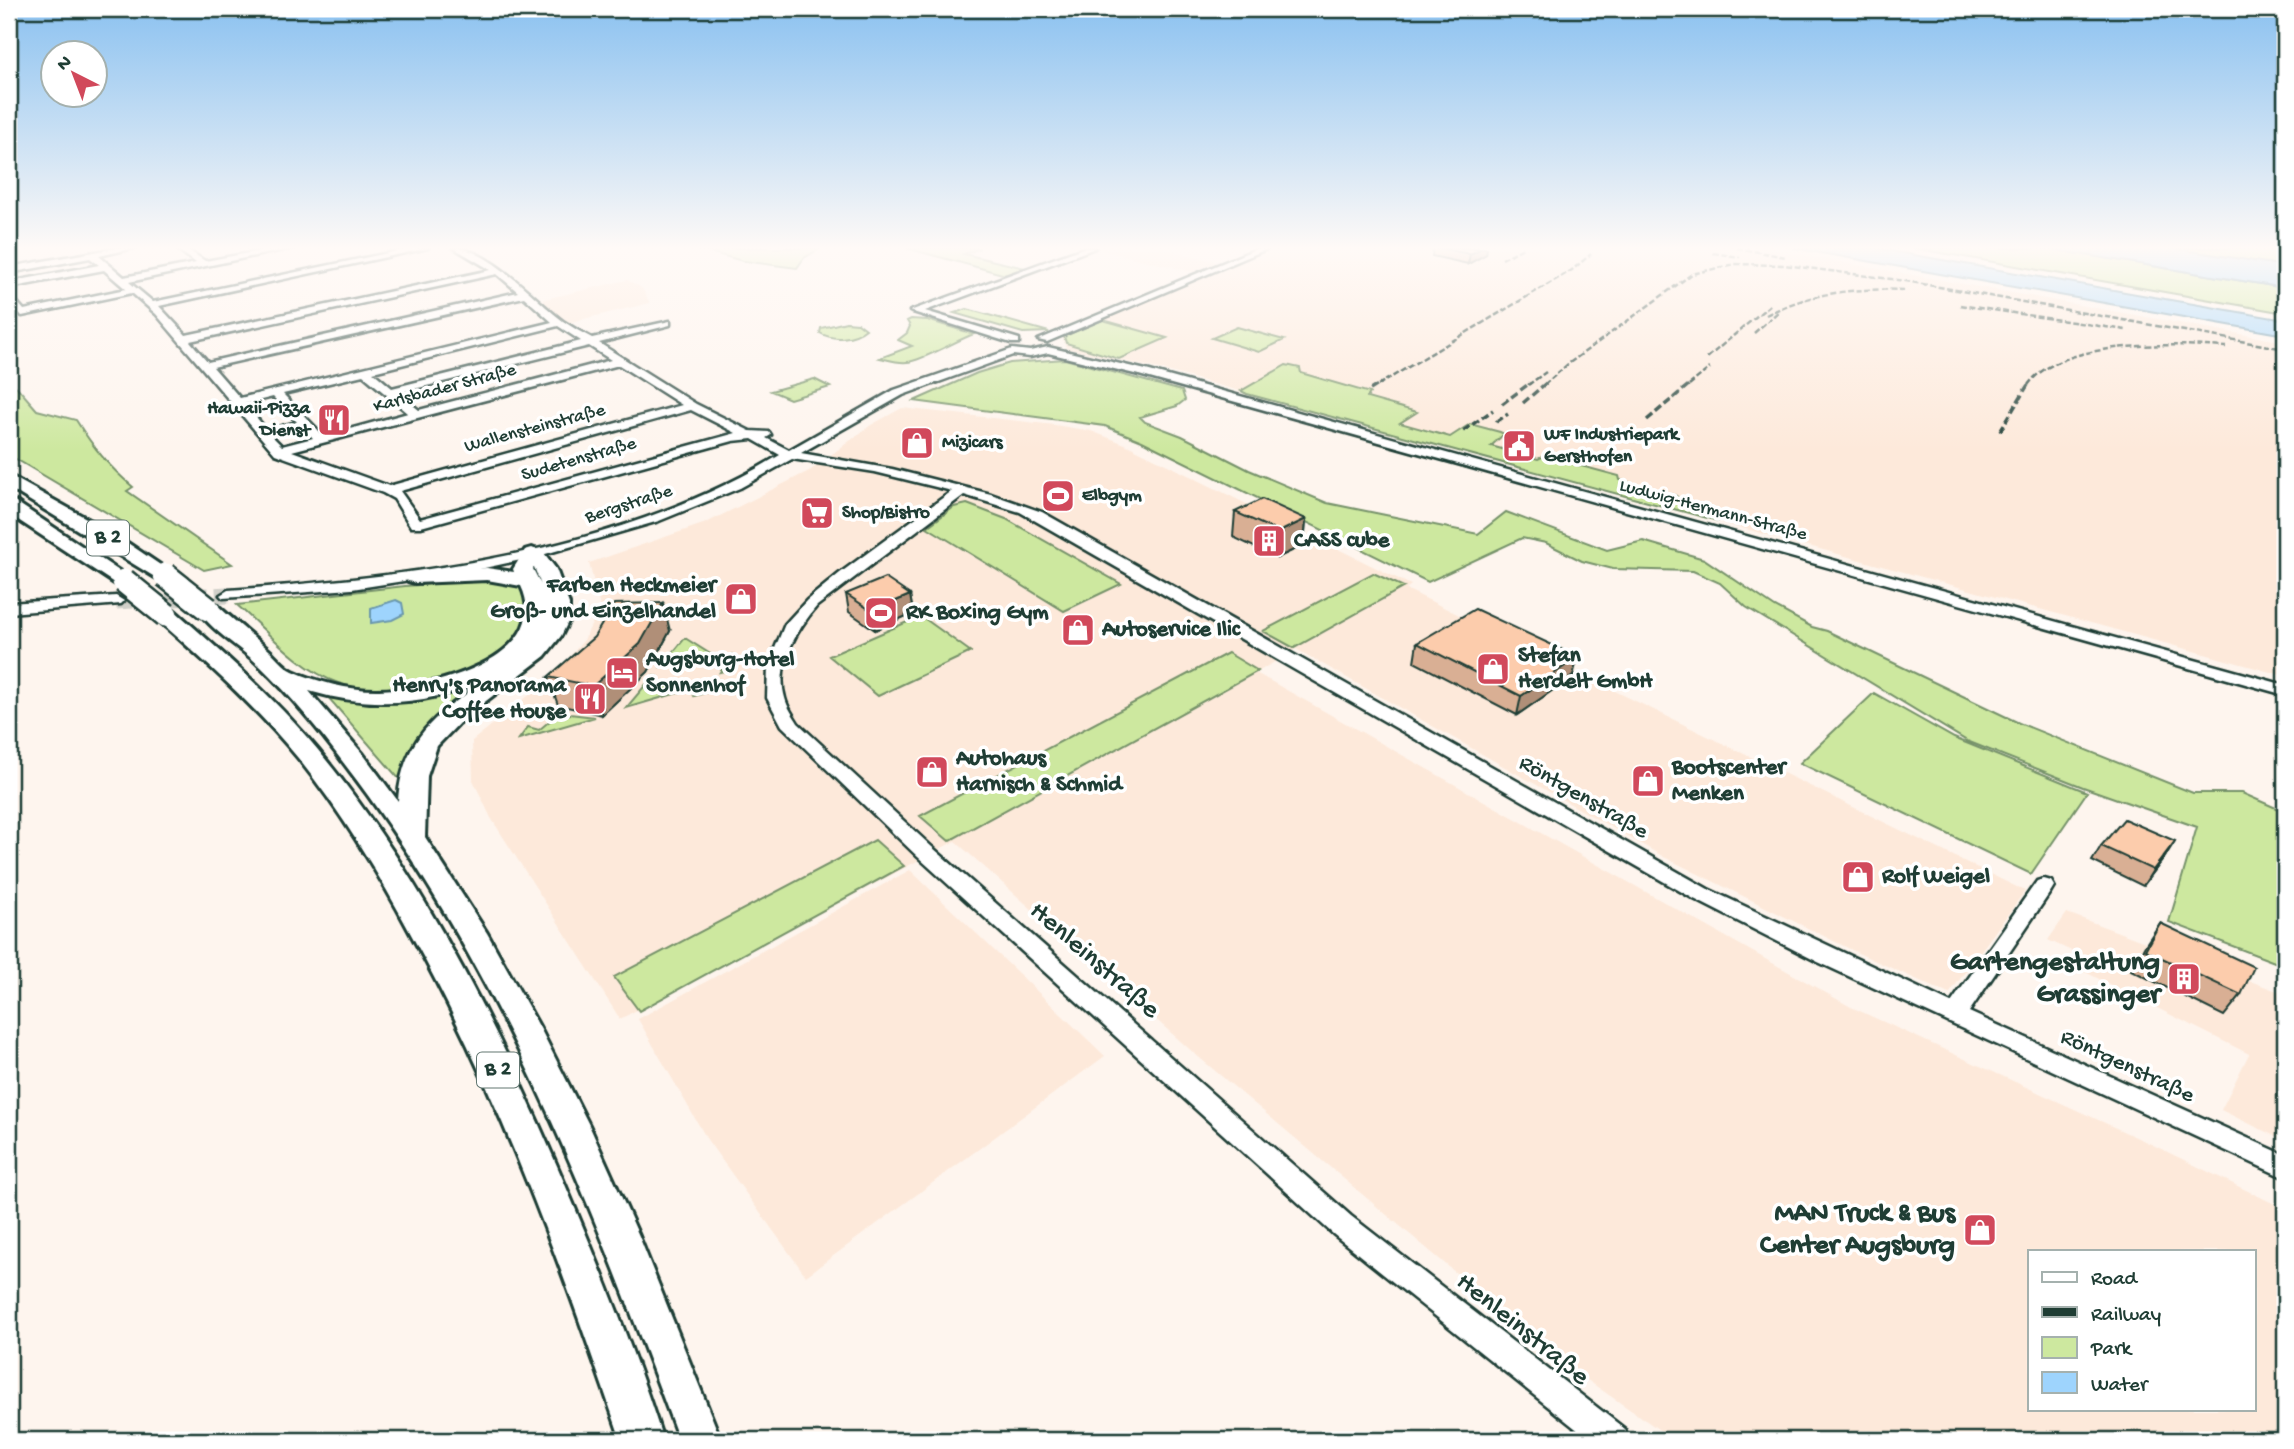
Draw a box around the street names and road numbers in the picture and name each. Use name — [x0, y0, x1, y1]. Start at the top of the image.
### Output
street label: Karlsbader Straße — [371, 359, 519, 419]
street label: Wallensteinstraße — [462, 399, 608, 459]
street label: Sudetenstraße — [519, 433, 639, 487]
street label: Ludwig-Hermann-Straße — [1617, 475, 1809, 547]
street label: Bergstraße — [581, 480, 676, 530]
road number: B 2 — [87, 520, 129, 556]
street label: Röntgenstraße — [1514, 750, 1653, 846]
street label: Henleinstraße — [1022, 895, 1167, 1027]
street label: Röntgenstraße — [2056, 1024, 2199, 1110]
road number: B 2 — [477, 1052, 519, 1088]
street label: Henleinstraße — [1449, 1266, 1596, 1394]

